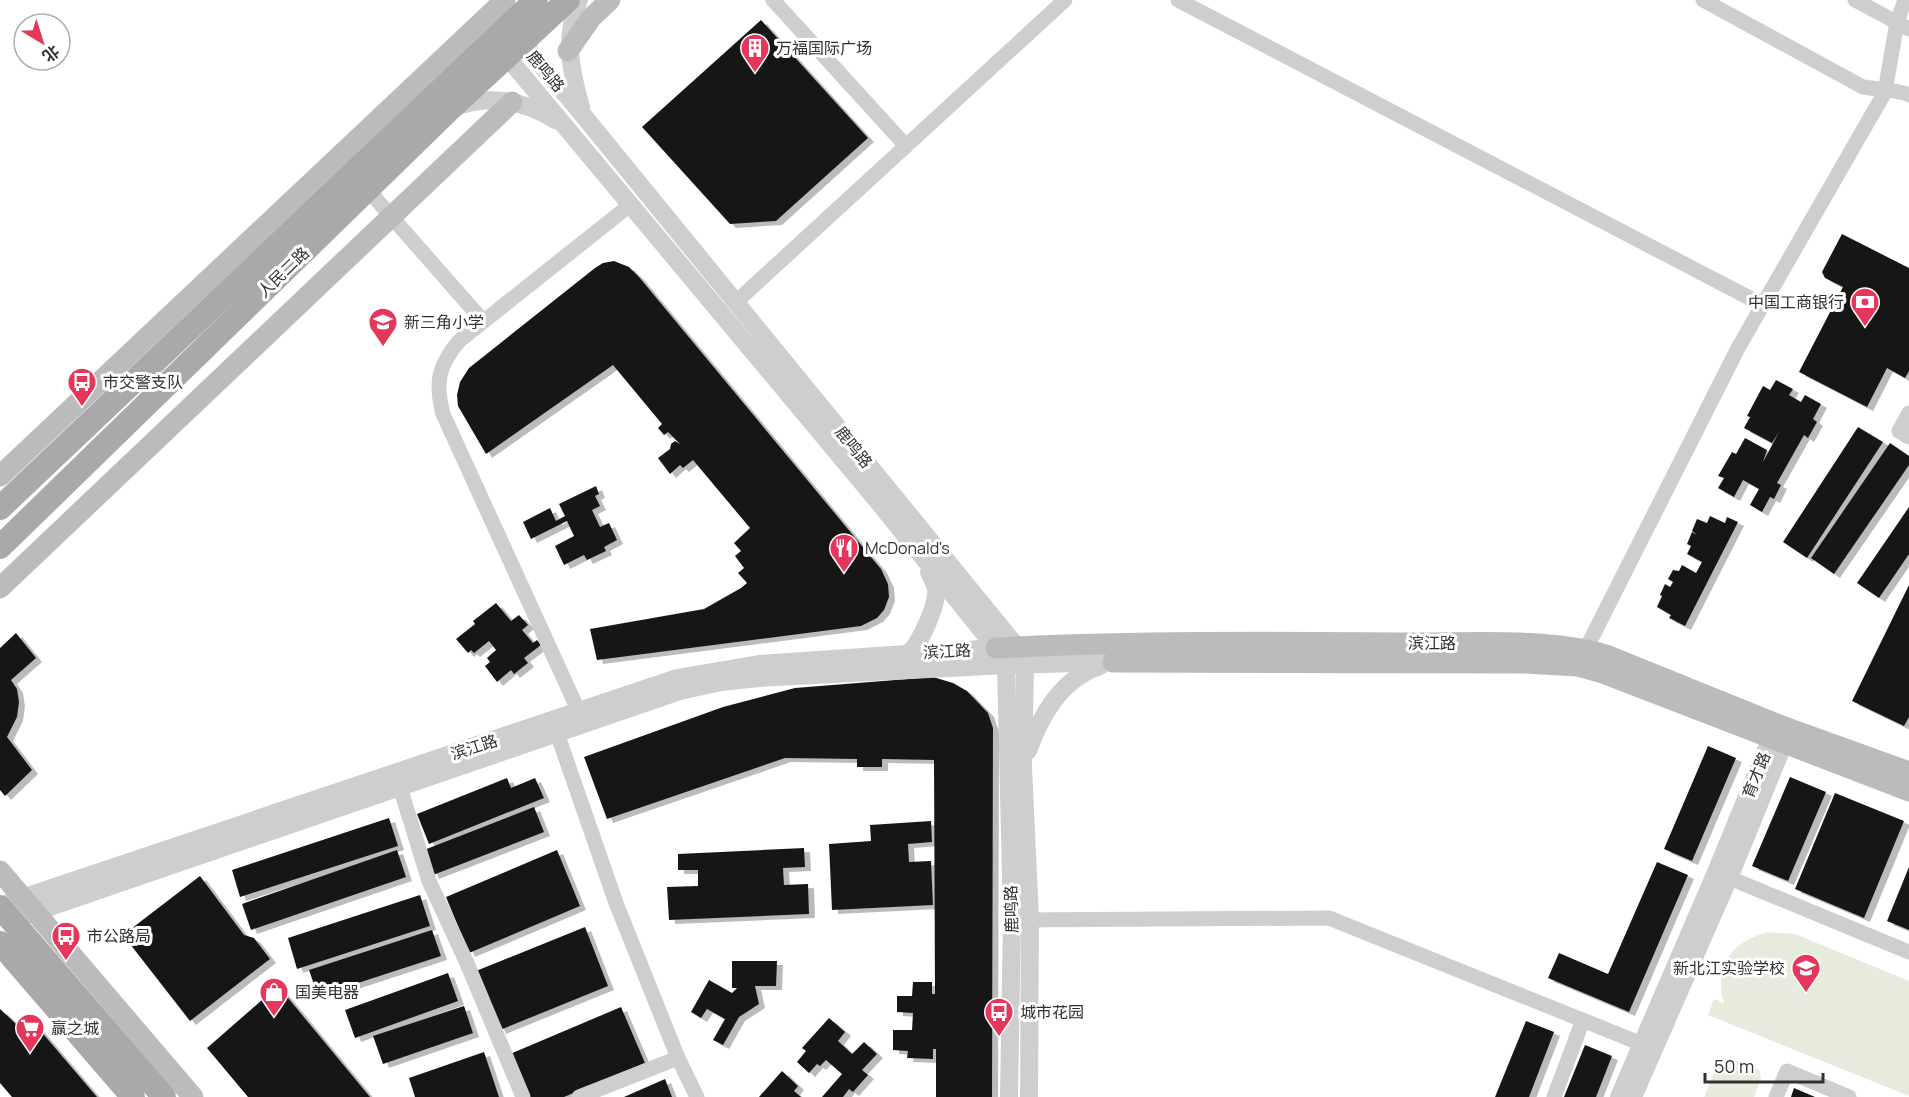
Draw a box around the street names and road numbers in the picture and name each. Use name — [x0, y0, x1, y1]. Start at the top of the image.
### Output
street label: 鹿鸣路 — [522, 46, 570, 96]
street label: 人民二路 — [252, 242, 314, 302]
street label: 鹿鸣路 — [830, 421, 878, 473]
street label: 滨江路 — [1408, 632, 1456, 654]
street label: 滨江路 — [922, 639, 972, 663]
street label: 滨江路 — [448, 729, 500, 765]
street label: 育才路 — [1737, 749, 1775, 801]
street label: 鹿鸣路 — [1000, 885, 1022, 933]

